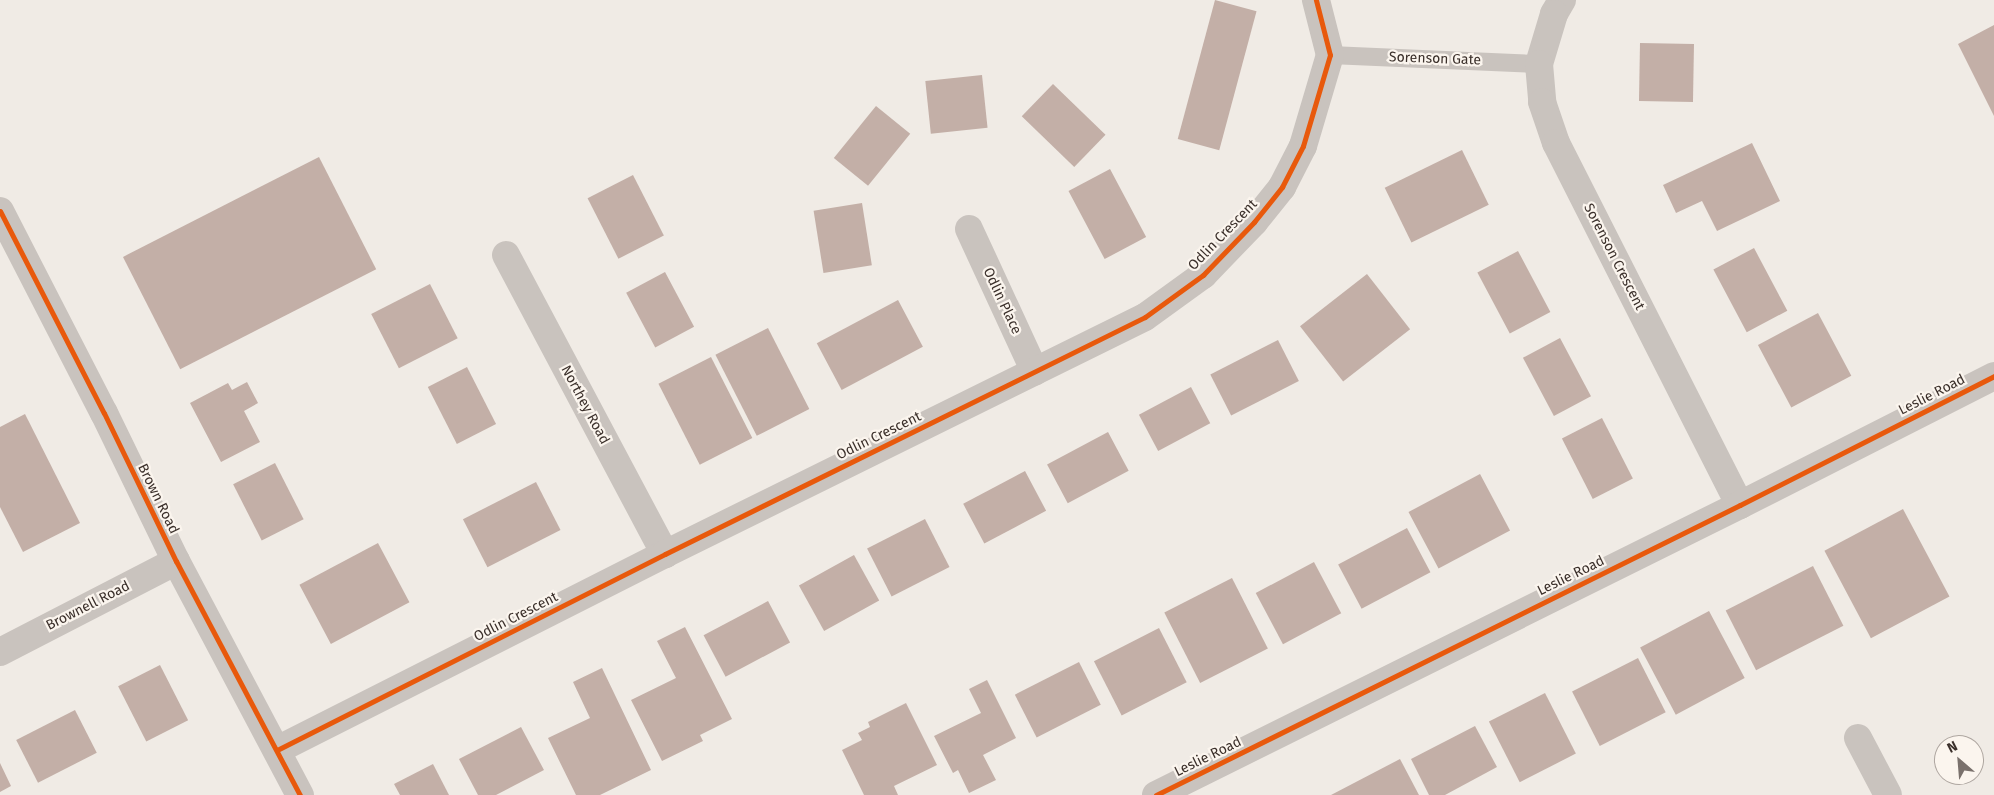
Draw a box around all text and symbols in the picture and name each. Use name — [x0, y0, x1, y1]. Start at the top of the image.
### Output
street label: Sorenson Gate — [1389, 49, 1481, 69]
street label: Odlin Crescent — [1185, 196, 1261, 274]
street label: Sorenson Crescent — [1580, 201, 1648, 313]
street label: Odlin Place — [979, 265, 1025, 337]
street label: Northey Road — [557, 363, 613, 447]
street label: Leslie Road — [1896, 371, 1968, 419]
street label: Odlin Crescent — [834, 408, 924, 464]
street label: Brown Road — [134, 461, 182, 537]
street label: Leslie Road — [1535, 553, 1607, 599]
street label: Brownell Road — [43, 578, 133, 634]
street label: Odlin Crescent — [471, 589, 561, 645]
street label: Leslie Road — [1172, 734, 1244, 780]
north arrow — [1934, 735, 1984, 785]
text: N — [1944, 737, 1960, 757]

